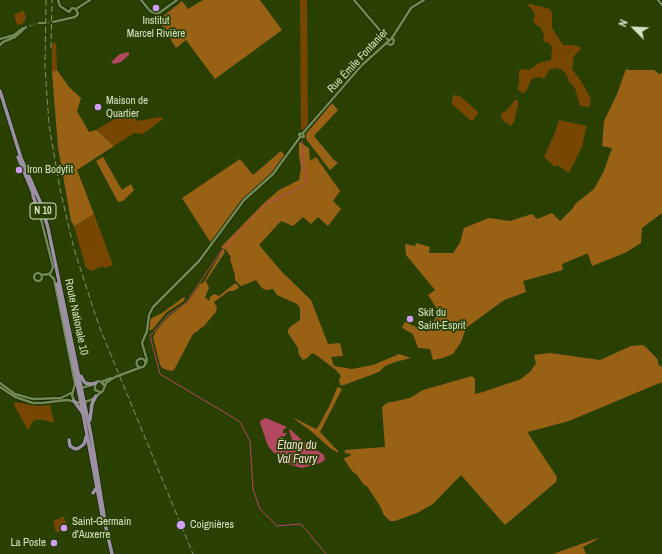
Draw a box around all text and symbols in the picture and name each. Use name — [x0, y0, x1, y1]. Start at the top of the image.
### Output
marker: Institut Marcel Rivière — [151, 3, 161, 13]
north arrow — [614, 8, 654, 48]
place label: Institut Marcel Rivière — [127, 14, 185, 40]
text: N — [615, 17, 631, 29]
street label: Rue Émile Fontanier — [325, 26, 391, 96]
place label: Maison de Quartier — [106, 94, 148, 120]
marker: Maison de Quartier — [93, 102, 103, 112]
place label: Iron Bodyfit — [27, 163, 73, 177]
marker: Iron Bodyfit — [14, 165, 24, 175]
road number: N 10 — [30, 203, 56, 219]
street label: Route Nationale 10 — [61, 278, 91, 356]
place label: Skit du Saint-Esprit — [418, 306, 466, 332]
marker: Skit du Saint-Esprit — [405, 314, 415, 324]
water label: Étang du Val Favry — [277, 439, 317, 467]
place label: Saint-Germain d'Auxerre — [72, 515, 131, 541]
place label: Coignières — [190, 518, 234, 532]
marker: Coignières — [175, 519, 187, 531]
marker: Saint-Germain d'Auxerre — [59, 523, 69, 533]
place label: La Poste — [10, 536, 46, 550]
marker: La Poste — [49, 538, 59, 548]

